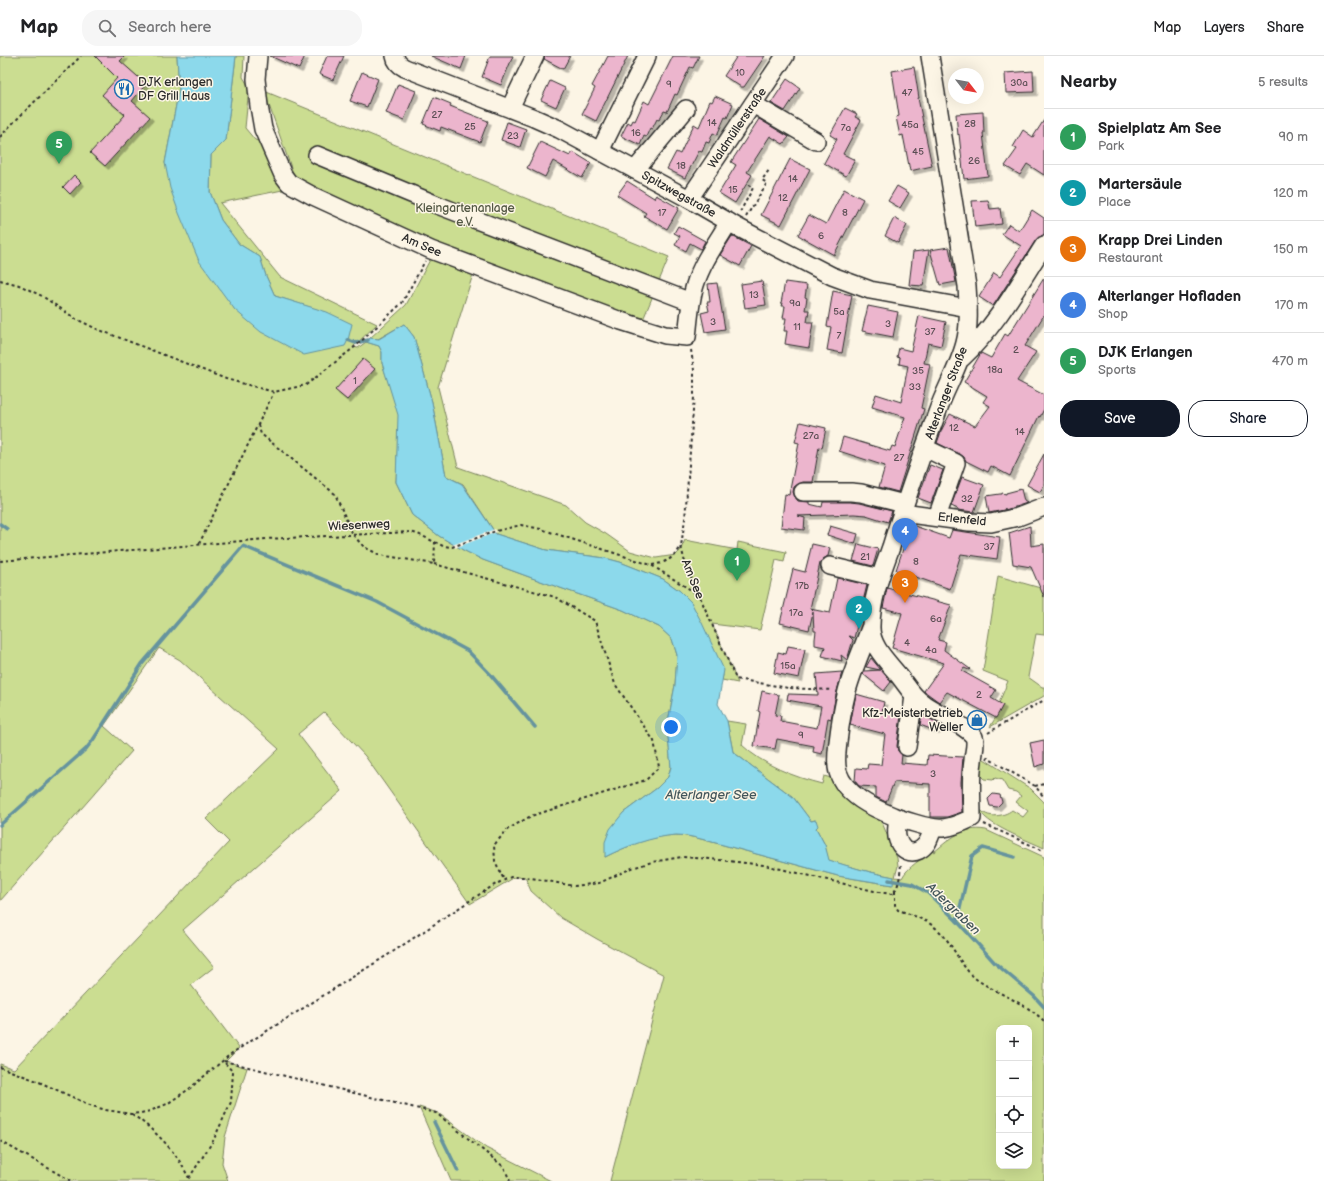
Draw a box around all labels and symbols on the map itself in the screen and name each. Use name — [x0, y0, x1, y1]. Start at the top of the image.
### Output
house number: 10 — [735, 67, 745, 79]
north arrow — [948, 68, 984, 104]
place label: DJK erlangen DF Grill Haus — [138, 75, 213, 104]
house number: 30a — [1010, 77, 1028, 89]
restaurant icon: DJK erlangen DF Grill Haus — [113, 78, 135, 100]
house number: 9 — [666, 78, 672, 90]
street label: Waldmüllerstraße — [705, 85, 770, 172]
house number: 47 — [901, 87, 913, 99]
house number: 27 — [432, 109, 442, 121]
house number: 14 — [707, 117, 717, 129]
house number: 28 — [964, 118, 976, 130]
house number: 45a — [901, 119, 919, 131]
house number: 25 — [464, 121, 476, 133]
house number: 7a — [841, 122, 852, 134]
house number: 16 — [631, 127, 641, 139]
house number: 23 — [507, 130, 519, 142]
pin: 5 — [46, 131, 72, 164]
house number: 45 — [912, 146, 924, 158]
house number: 26 — [968, 155, 980, 167]
house number: 18 — [676, 160, 686, 172]
street label: Spitzwegstraße — [639, 168, 719, 221]
house number: 14 — [788, 173, 798, 185]
house number: 15 — [728, 184, 738, 196]
house number: 12 — [778, 192, 788, 204]
park label: Kleingartenanlage e.V. — [415, 201, 515, 230]
house number: 17 — [658, 207, 666, 219]
house number: 8 — [842, 207, 848, 219]
street label: Am See — [400, 230, 444, 261]
house number: 6 — [818, 230, 824, 242]
house number: 13 — [749, 289, 759, 301]
house number: 9a — [789, 297, 801, 309]
house number: 5a — [833, 306, 845, 318]
house number: 3 — [710, 316, 716, 328]
house number: 3 — [885, 318, 891, 330]
house number: 11 — [793, 321, 801, 333]
house number: 37 — [924, 326, 936, 338]
house number: 7 — [837, 330, 842, 342]
house number: 2 — [1013, 344, 1019, 356]
street label: Alterlanger Straße — [922, 345, 971, 442]
house number: 18a — [987, 364, 1003, 376]
house number: 35 — [912, 365, 924, 377]
house number: 1 — [353, 375, 357, 387]
house number: 33 — [909, 381, 921, 393]
house number: 12 — [949, 422, 959, 434]
house number: 14 — [1015, 426, 1025, 438]
house number: 27a — [803, 430, 820, 442]
house number: 27 — [894, 452, 904, 464]
house number: 32 — [961, 493, 973, 505]
street label: Erlenfeld — [937, 509, 987, 530]
street label: Wiesenweg — [328, 516, 390, 535]
pin: 4 — [892, 518, 918, 551]
house number: 37 — [983, 541, 995, 553]
pin: 1 — [724, 548, 750, 581]
house number: 21 — [860, 551, 870, 563]
house number: 8 — [913, 556, 919, 568]
street label: Am See — [678, 557, 707, 601]
pin: 3 — [892, 570, 918, 603]
house number: 17b — [795, 580, 810, 592]
pin: 2 — [846, 596, 872, 629]
house number: 17a — [789, 607, 804, 619]
house number: 6a — [930, 613, 942, 625]
house number: 4 — [904, 637, 910, 649]
house number: 4a — [925, 644, 937, 656]
house number: 15a — [780, 660, 796, 672]
house number: 2 — [976, 689, 982, 701]
place label: Kfz-Meisterbetrieb Weller — [862, 706, 964, 735]
shop icon: Kfz-Meisterbetrieb Weller — [966, 709, 988, 731]
your location — [661, 717, 681, 737]
house number: 9 — [798, 729, 804, 741]
house number: 3 — [930, 768, 936, 780]
water label: Alterlanger See — [664, 787, 757, 803]
water label: Adergraben — [922, 878, 984, 938]

